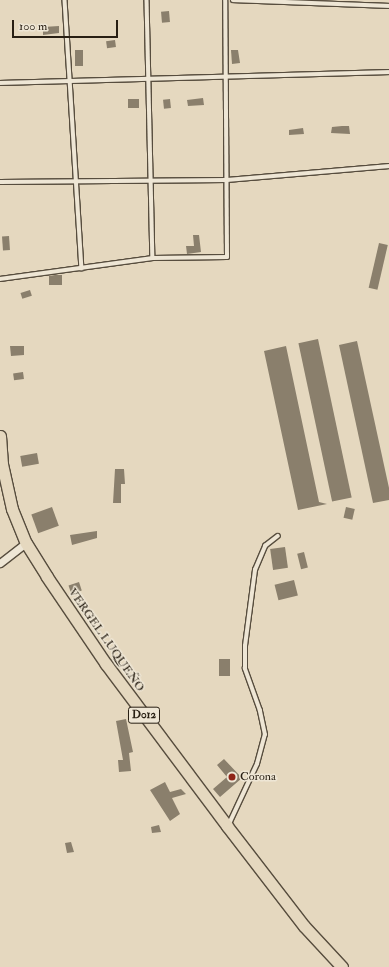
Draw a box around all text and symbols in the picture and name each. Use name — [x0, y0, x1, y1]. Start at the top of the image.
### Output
scale bar — [14, 12, 120, 38]
text: 100 m — [19, 19, 47, 34]
street label: VERGEL LUQUEÑO — [65, 585, 147, 695]
road number: D012 — [127, 706, 161, 724]
place label: Corona — [240, 770, 276, 784]
marker: Corona — [227, 772, 237, 782]

